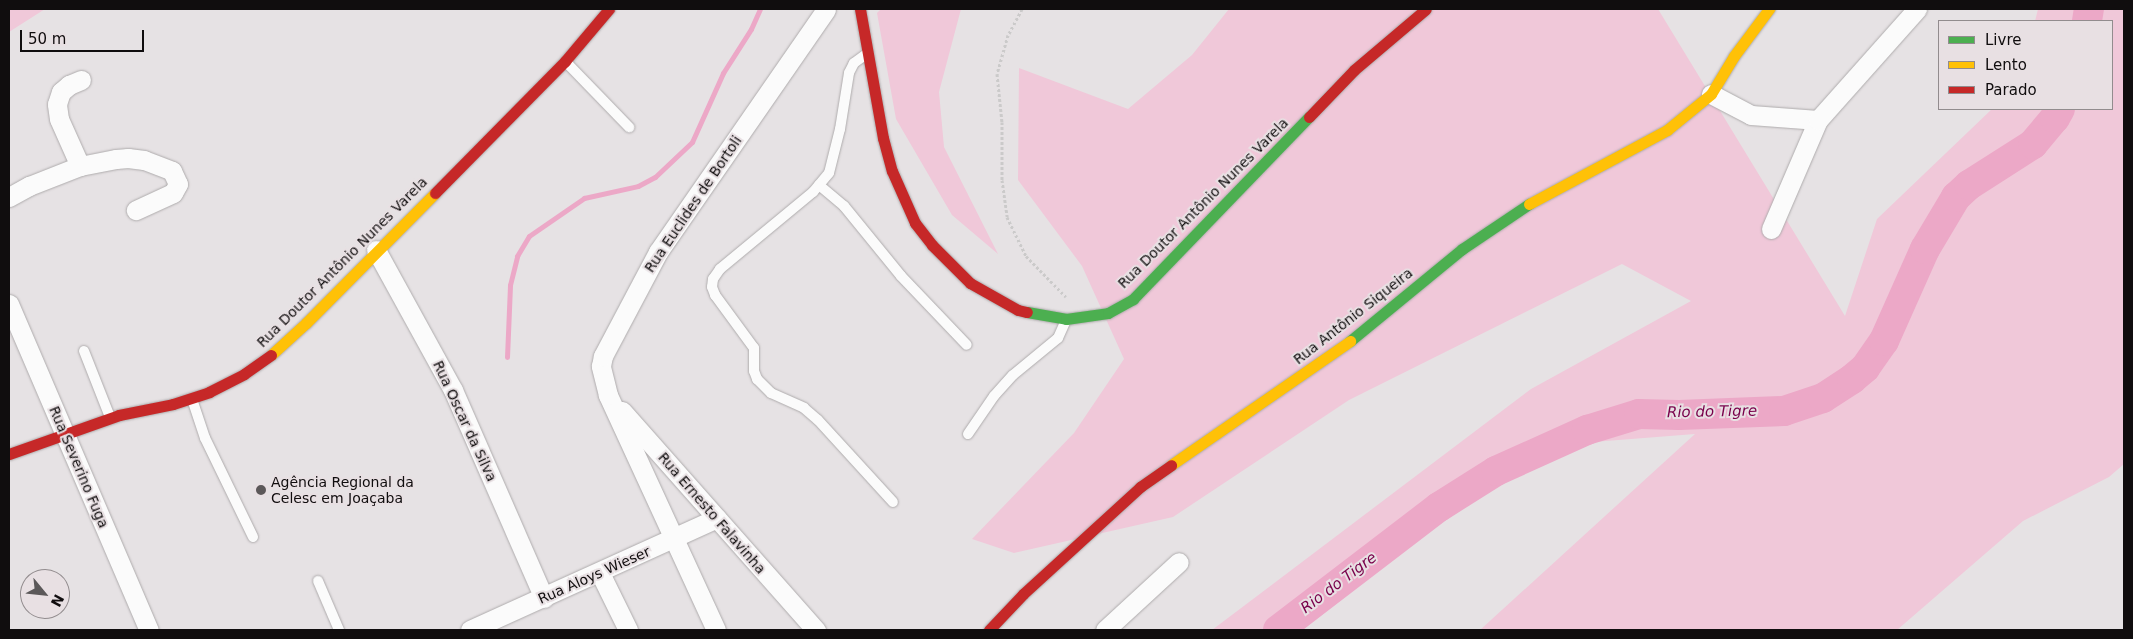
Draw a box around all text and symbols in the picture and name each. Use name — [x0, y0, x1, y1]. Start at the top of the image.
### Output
scale bar — [22, 20, 146, 52]
legend — [1938, 20, 2113, 110]
text: 50 m — [28, 30, 66, 48]
text: Livre — [1985, 31, 2021, 49]
text: Lento — [1985, 56, 2027, 74]
text: Parado — [1985, 81, 2037, 99]
street label: Rua Doutor Antônio Nunes Varela — [1114, 114, 1292, 292]
street label: Rua Euclides de Bortoli — [641, 133, 745, 275]
street label: Rua Doutor Antônio Nunes Varela — [253, 173, 431, 351]
street label: Rua Antônio Siqueira — [1290, 264, 1416, 368]
street label: Rua Oscar da Silva — [430, 358, 500, 484]
water label: Rio do Tigre — [1667, 402, 1757, 422]
street label: Rua Severino Fuga — [46, 404, 112, 530]
street label: Rua Ernesto Falavinha — [655, 449, 769, 577]
place label: Agência Regional da Celesc em Joaçaba — [271, 474, 414, 507]
marker: Agência Regional da Celesc em Joaçaba — [255, 484, 267, 496]
street label: Rua Aloys Wieser — [535, 543, 653, 607]
water label: Rio do Tigre — [1298, 549, 1380, 617]
north arrow — [20, 569, 70, 619]
text: N — [48, 592, 67, 610]

